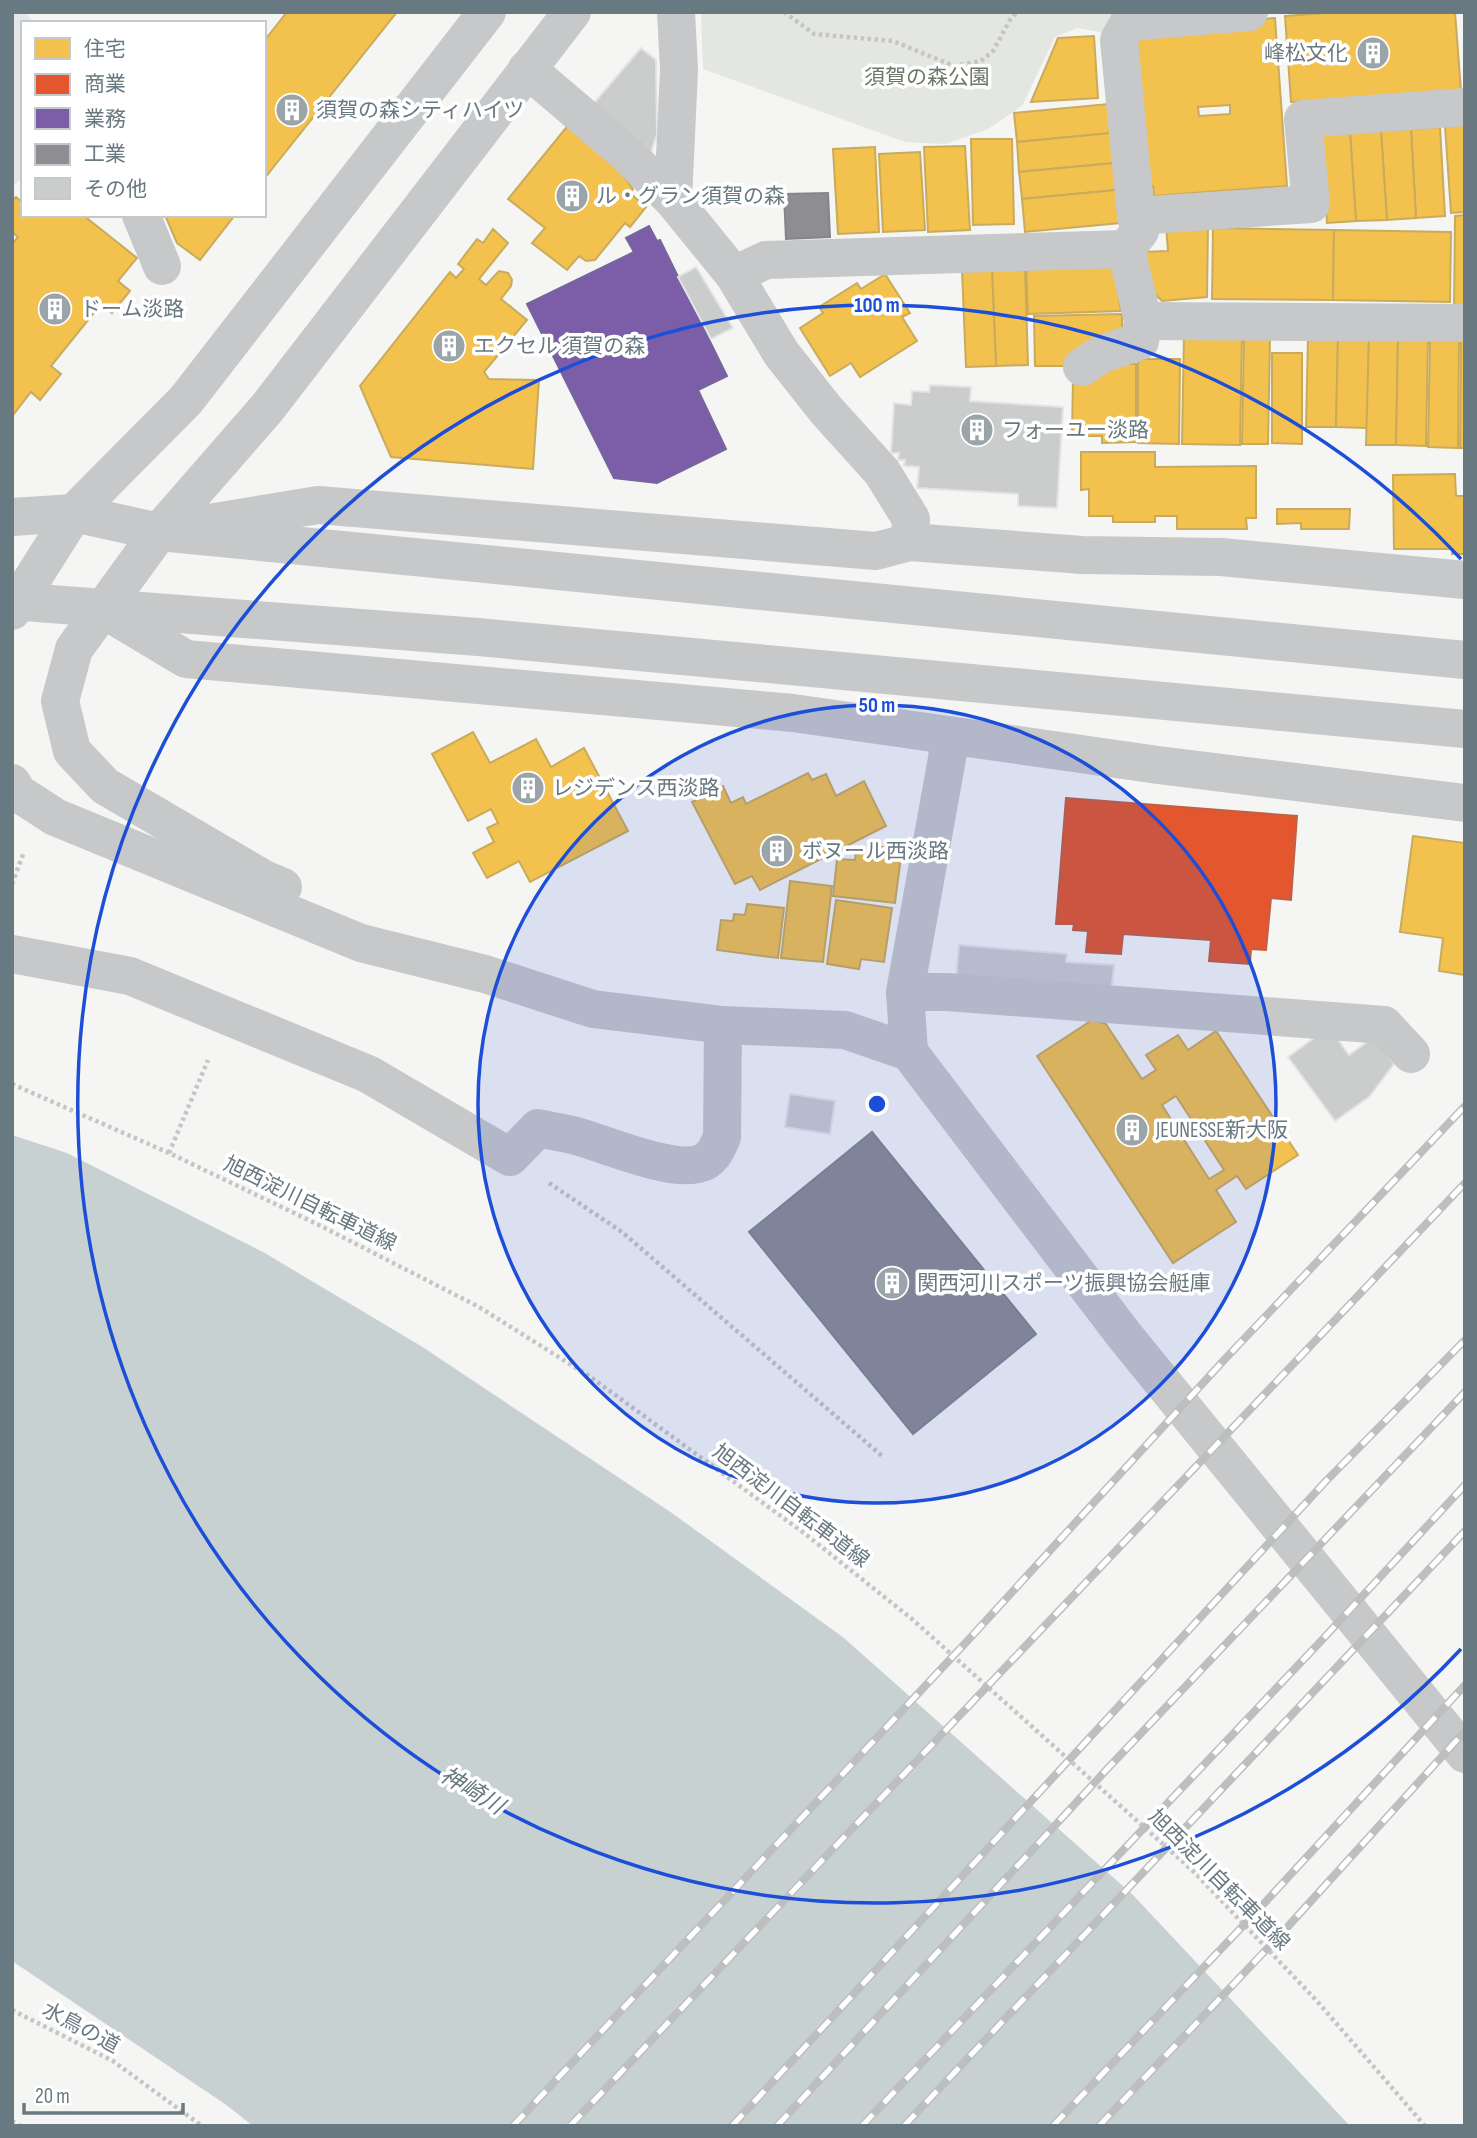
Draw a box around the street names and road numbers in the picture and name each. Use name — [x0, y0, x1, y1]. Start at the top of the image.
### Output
street label: 旭西淀川自転車道線 — [220, 1151, 400, 1257]
street label: 旭西淀川自転車道線 — [708, 1439, 874, 1573]
street label: 旭西淀川自転車道線 — [1143, 1804, 1295, 1956]
street label: 水鳥の道 — [38, 1997, 124, 2059]

